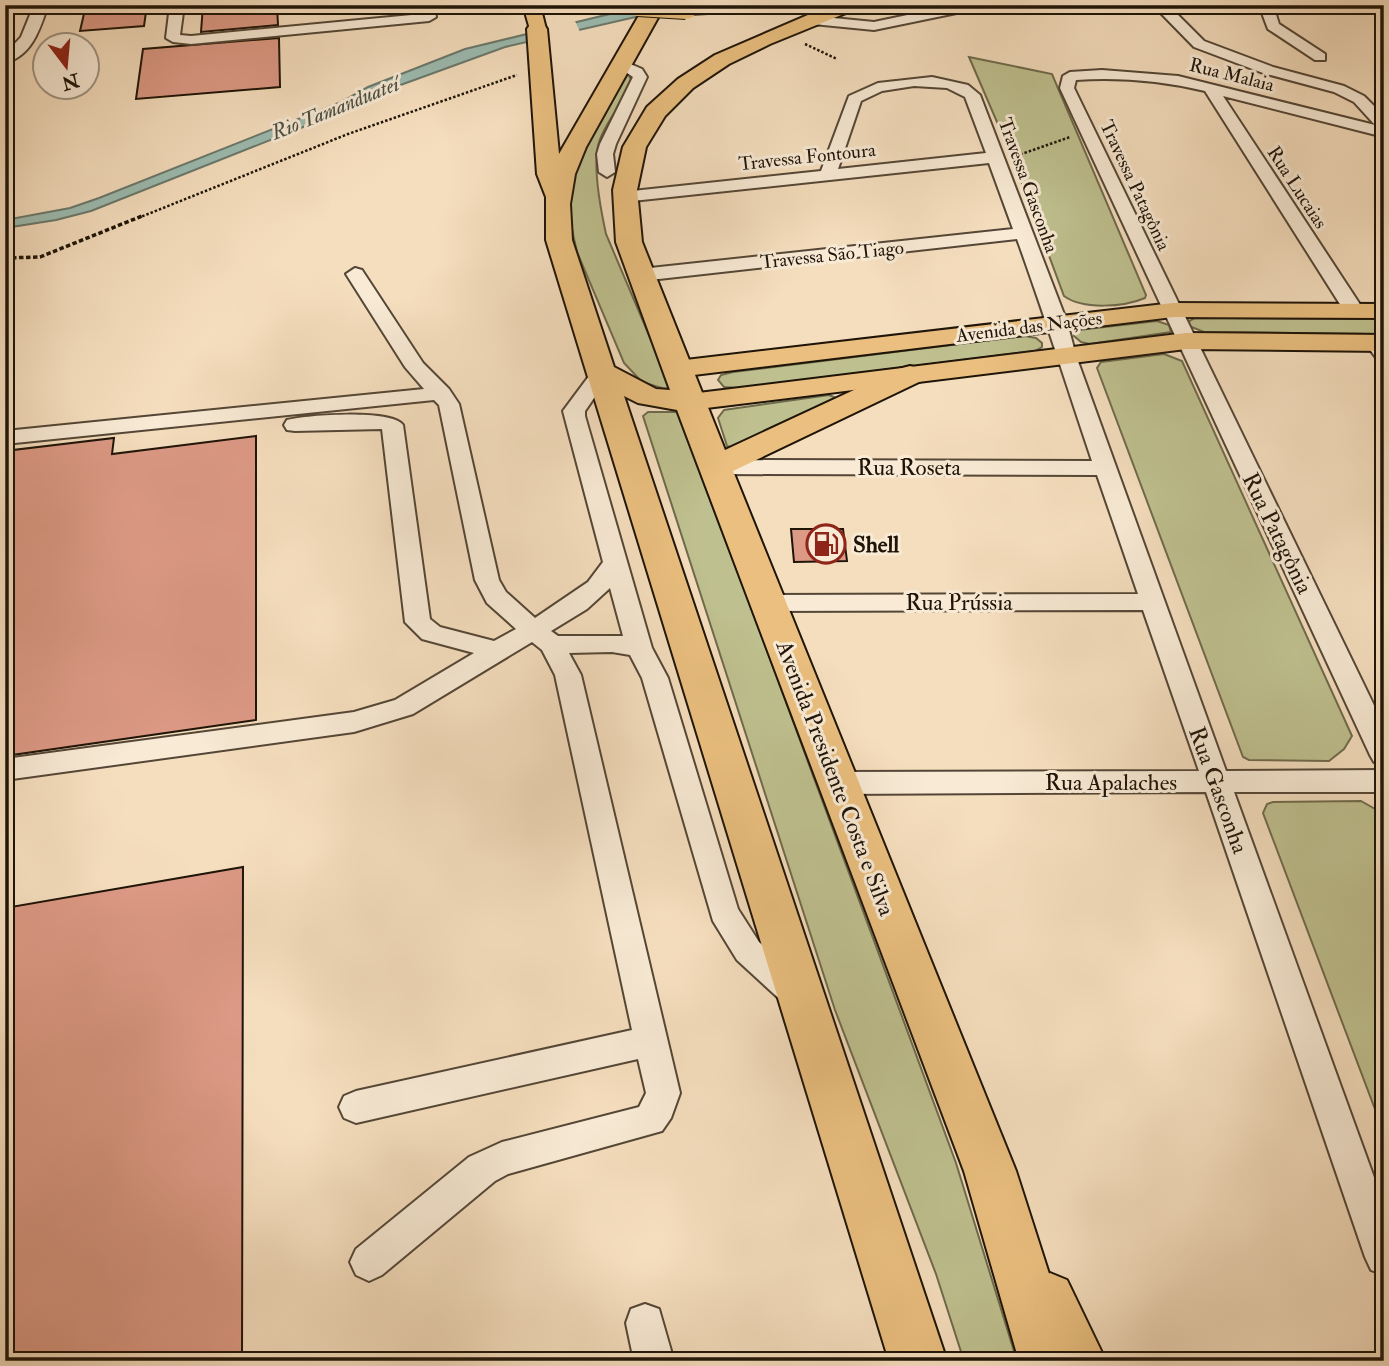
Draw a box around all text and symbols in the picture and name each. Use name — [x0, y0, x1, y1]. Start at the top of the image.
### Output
north arrow — [32, 32, 102, 102]
street label: Rua Malaia — [1187, 53, 1277, 97]
text: N — [58, 67, 83, 96]
water label: Rio Tamanduateí — [266, 69, 406, 147]
street label: Travessa Gasconha — [992, 114, 1064, 256]
street label: Travessa Patagônia — [1094, 116, 1176, 255]
street label: Travessa Fontoura — [737, 138, 877, 176]
street label: Rua Lucaias — [1262, 142, 1333, 233]
street label: Travessa São Tiago — [759, 236, 905, 274]
street label: Avenida das Nações — [954, 306, 1103, 348]
street label: Rua Roseta — [857, 453, 962, 482]
street label: Rua Patagônia — [1236, 468, 1320, 599]
fuel station icon: Shell — [805, 523, 847, 565]
place label: Shell — [853, 530, 900, 559]
street label: Rua Prússia — [905, 588, 1013, 617]
street label: Avenida Presidente Costa e Silva — [769, 635, 902, 920]
street label: Rua Gasconha — [1182, 723, 1255, 858]
street label: Rua Apalaches — [1045, 768, 1177, 798]

